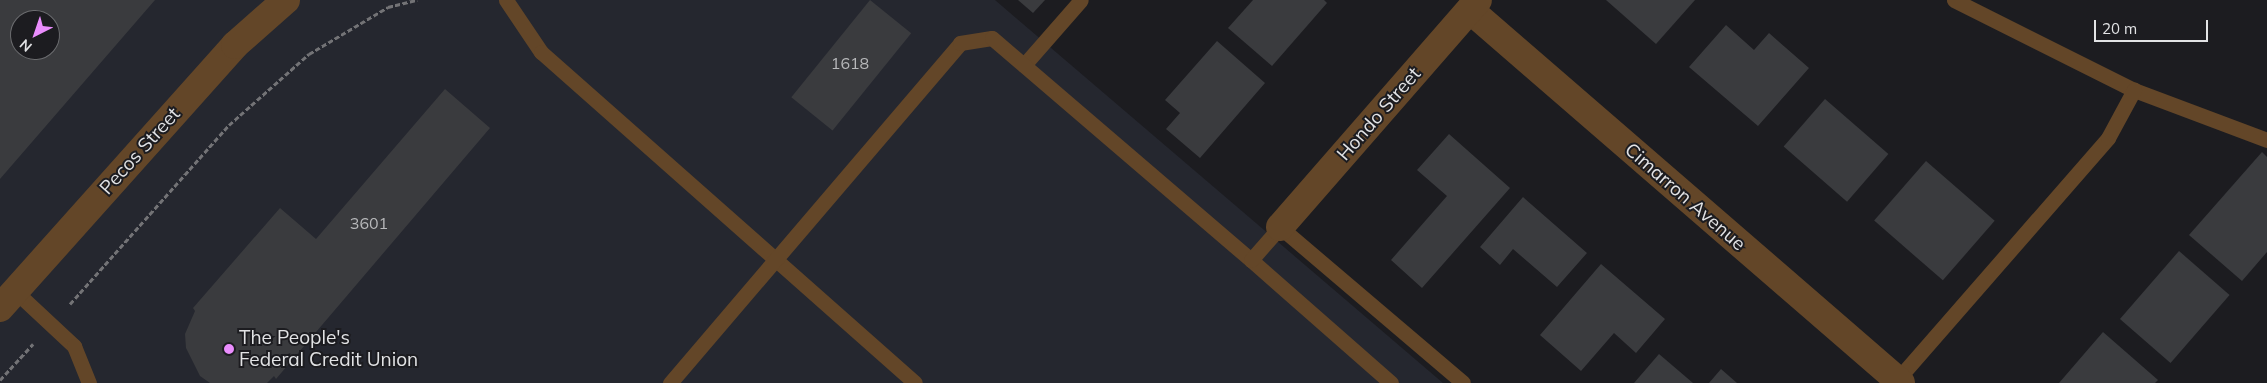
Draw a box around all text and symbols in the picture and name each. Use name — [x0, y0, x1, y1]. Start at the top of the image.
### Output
north arrow — [10, 10, 60, 60]
scale bar — [2097, 10, 2211, 42]
text: 20 m — [2102, 19, 2137, 38]
text: N — [16, 35, 36, 56]
house number: 1618 — [831, 53, 869, 73]
street label: Hondo Street — [1332, 63, 1426, 165]
street label: Pecos Street — [95, 103, 185, 199]
street label: Cimarron Avenue — [1620, 138, 1750, 256]
house number: 3601 — [350, 213, 388, 233]
place label: The People's Federal Credit Union — [239, 327, 418, 371]
marker: The People's Federal Credit Union — [223, 343, 235, 355]

